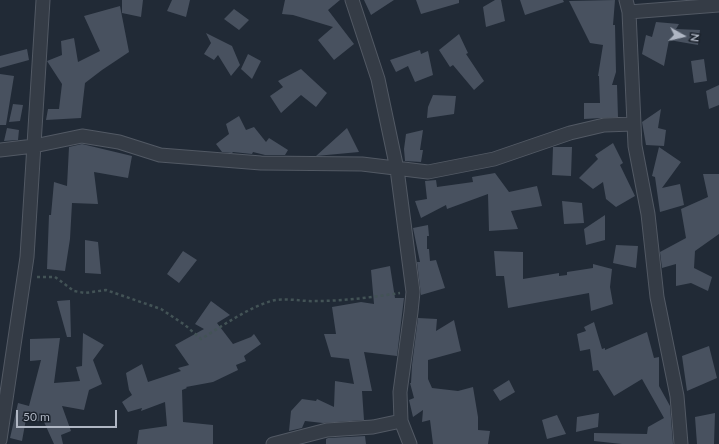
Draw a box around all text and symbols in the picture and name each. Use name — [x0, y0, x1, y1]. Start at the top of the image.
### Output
north arrow — [663, 16, 703, 56]
text: N — [688, 33, 702, 43]
scale bar — [18, 402, 119, 428]
text: 50 m — [23, 409, 50, 424]

